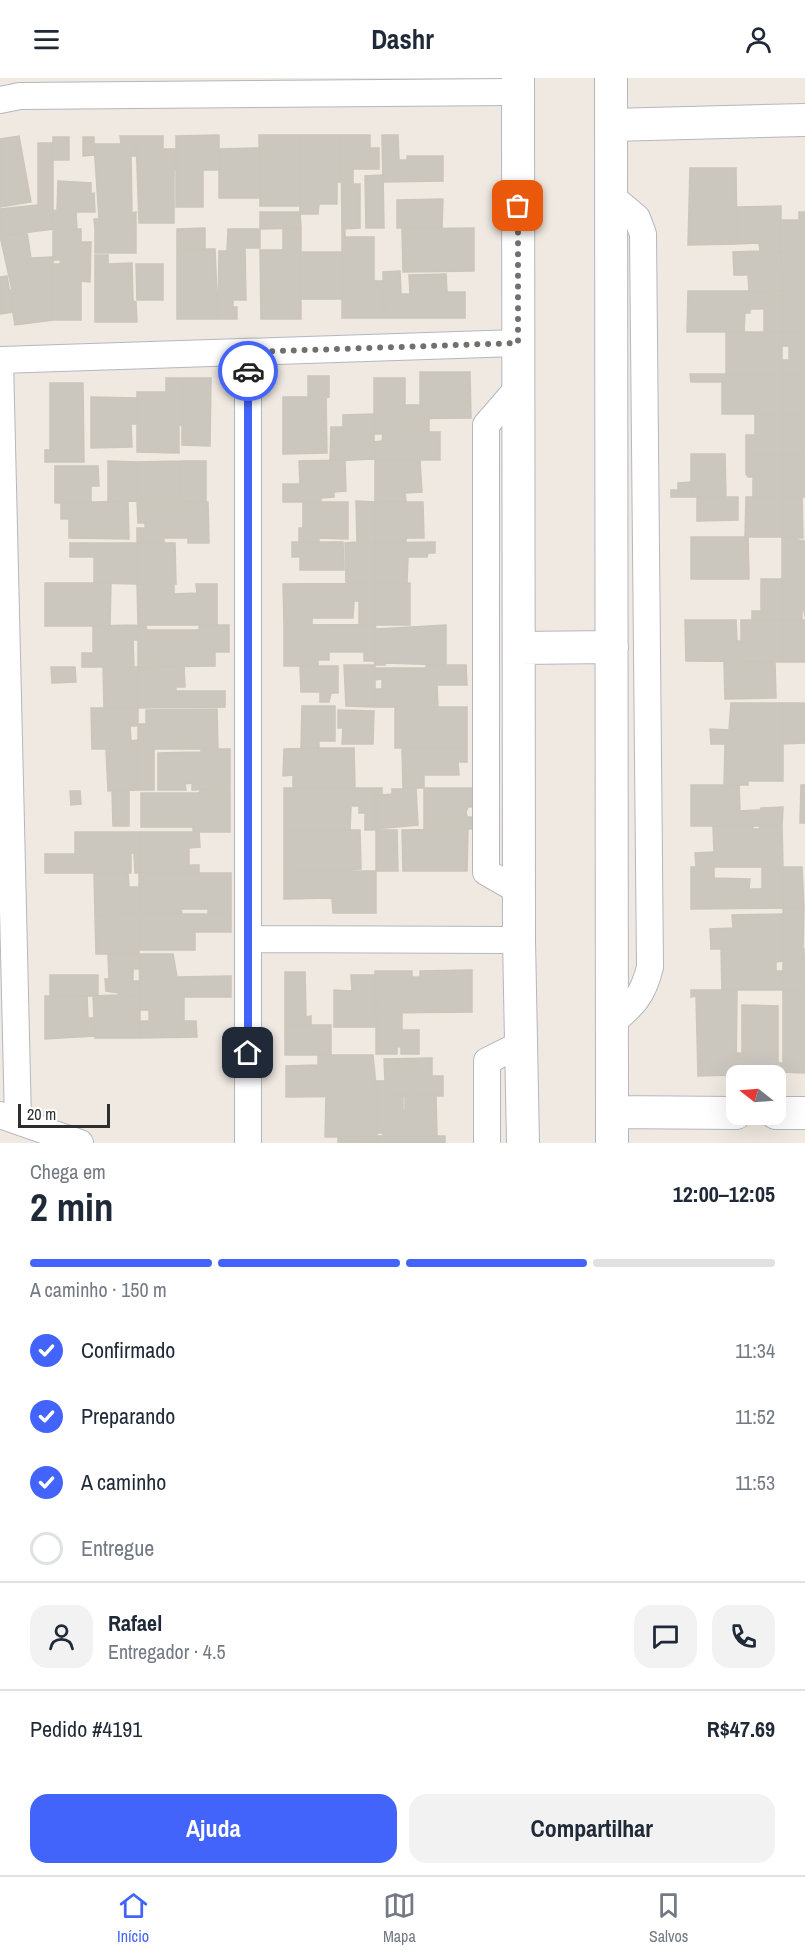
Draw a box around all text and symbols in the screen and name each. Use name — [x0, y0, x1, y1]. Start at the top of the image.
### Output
text: Dashr — [371, 21, 434, 57]
icon: menu — [30, 23, 63, 56]
icon: person — [742, 23, 775, 56]
pin — [492, 180, 543, 231]
icon: bag — [501, 189, 534, 222]
courier — [218, 341, 278, 401]
icon: car — [232, 355, 265, 388]
pin — [222, 1027, 273, 1078]
icon: home — [231, 1036, 264, 1069]
north arrow — [726, 1065, 786, 1125]
map controls — [726, 1065, 786, 1125]
scale bar — [18, 1101, 110, 1128]
text: 20 m — [27, 1103, 56, 1125]
text: Chega em — [30, 1158, 106, 1185]
text: 12:00–12:05 — [673, 1179, 775, 1209]
text: 2 min — [30, 1181, 114, 1233]
text: A caminho · 150 m — [30, 1276, 167, 1303]
icon: check — [30, 1334, 63, 1367]
text: Confirmado — [81, 1335, 175, 1365]
text: 11:34 — [735, 1337, 775, 1364]
icon: check — [30, 1400, 63, 1433]
text: Preparando — [81, 1401, 175, 1431]
text: 11:52 — [735, 1403, 775, 1430]
icon: check — [30, 1466, 63, 1499]
text: A caminho — [81, 1467, 166, 1497]
text: 11:53 — [735, 1469, 775, 1496]
text: Entregue — [81, 1533, 154, 1563]
button: person — [30, 1605, 93, 1668]
button: chat — [634, 1605, 697, 1668]
button: phone — [712, 1605, 775, 1668]
text: Rafael — [108, 1608, 162, 1638]
text: Entregador · 4.5 — [108, 1638, 226, 1665]
text: Pedido #4191 — [30, 1714, 142, 1744]
text: R$47.69 — [707, 1714, 775, 1744]
button: Ajuda — [30, 1794, 397, 1863]
button: Compartilhar — [409, 1794, 775, 1863]
tab: Início — [117, 1889, 150, 1947]
tab: Mapa — [383, 1889, 416, 1947]
tab: Salvos — [649, 1889, 688, 1947]

